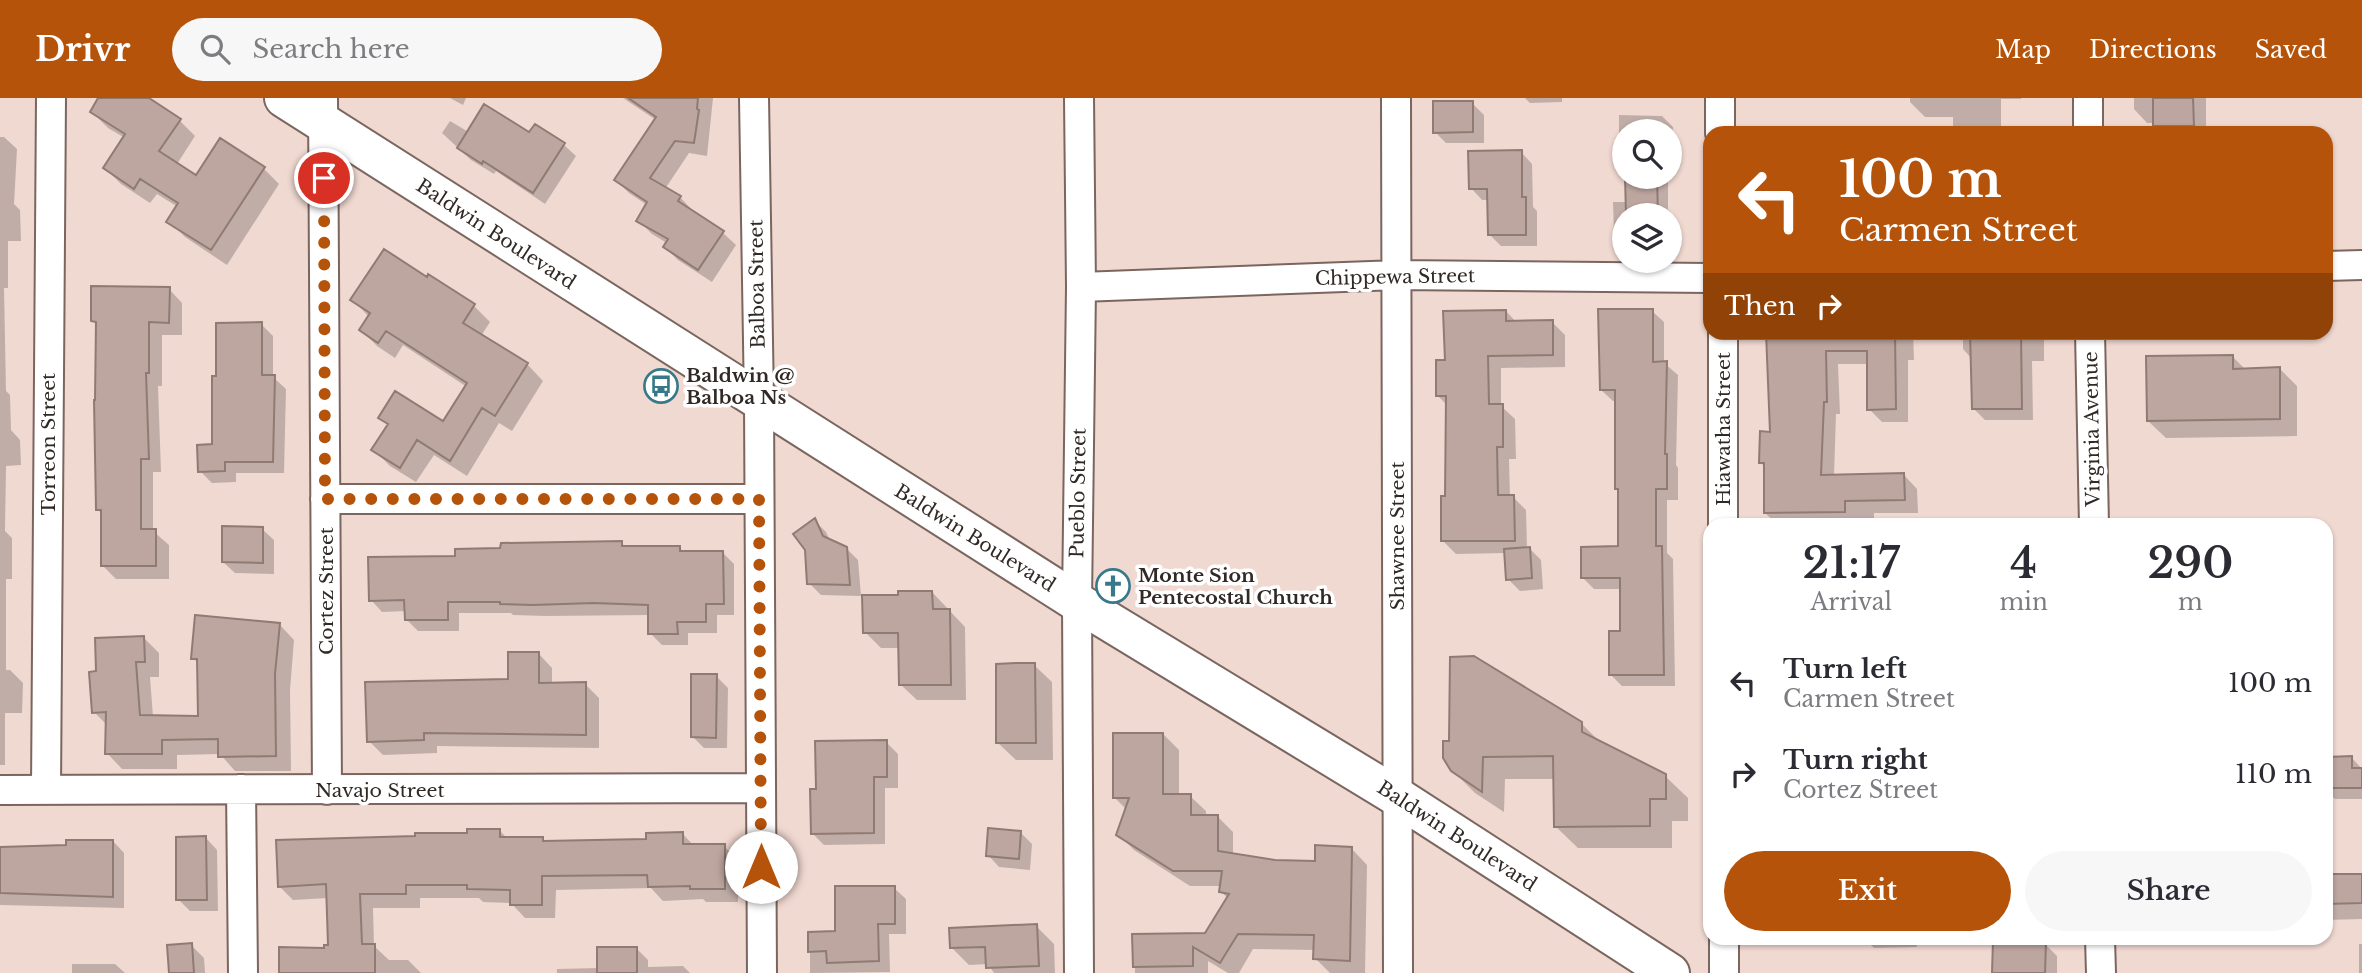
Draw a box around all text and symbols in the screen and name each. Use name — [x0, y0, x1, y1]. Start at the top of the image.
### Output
search box — [172, 18, 662, 81]
text: Drivr — [35, 29, 130, 70]
icon: search — [196, 30, 234, 68]
text: Search here — [252, 33, 410, 65]
text: Map — [1995, 35, 2051, 64]
text: Directions — [2089, 35, 2217, 64]
text: Saved — [2255, 35, 2327, 64]
map controls — [1612, 119, 1682, 273]
button: search — [1612, 119, 1682, 189]
pin — [294, 148, 354, 208]
text: 100 m — [1839, 149, 2002, 210]
icon: left — [1724, 154, 1815, 245]
icon: arrive — [305, 159, 343, 197]
street label: Baldwin Boulevard — [412, 174, 580, 294]
button: layers — [1612, 203, 1682, 273]
text: Carmen Street — [1839, 210, 2078, 250]
street label: Balboa Street — [744, 218, 770, 349]
street label: Chippewa Street — [1315, 264, 1476, 290]
icon: right — [1810, 287, 1848, 325]
text: Then — [1724, 290, 1796, 322]
street label: Hiawatha Street — [1712, 351, 1735, 506]
street label: Virginia Avenue — [2079, 351, 2105, 508]
place label: Baldwin @ Balboa Ns — [686, 364, 795, 409]
bus stop icon: Baldwin @ Balboa Ns — [642, 367, 680, 405]
street label: Torreon Street — [37, 372, 60, 515]
street label: Pueblo Street — [1065, 427, 1091, 558]
street label: Shawnee Street — [1386, 461, 1409, 611]
street label: Baldwin Boulevard — [890, 479, 1060, 597]
street label: Cortez Street — [315, 526, 338, 655]
text: 21:17 — [1803, 537, 1900, 589]
text: 4 — [2010, 537, 2037, 589]
text: 290 — [2147, 537, 2233, 589]
place label: Monte Sion Pentecostal Church — [1138, 564, 1333, 609]
church icon: Monte Sion Pentecostal Church — [1094, 567, 1132, 605]
text: Arrival — [1810, 588, 1892, 616]
text: min — [1999, 588, 2048, 616]
text: m — [2178, 588, 2203, 616]
text: Turn left — [1783, 653, 1907, 685]
icon: left — [1724, 664, 1762, 702]
text: 100 m — [2228, 667, 2312, 699]
text: Carmen Street — [1783, 685, 1955, 713]
text: Turn right — [1783, 744, 1928, 776]
icon: right — [1724, 755, 1762, 793]
text: 110 m — [2235, 758, 2312, 790]
street label: Baldwin Boulevard — [1373, 776, 1541, 896]
text: Cortez Street — [1783, 776, 1938, 804]
street label: Navajo Street — [315, 779, 445, 802]
position arrow — [724, 830, 798, 904]
button: Exit — [1724, 851, 2011, 931]
button: Share — [2025, 851, 2312, 931]

